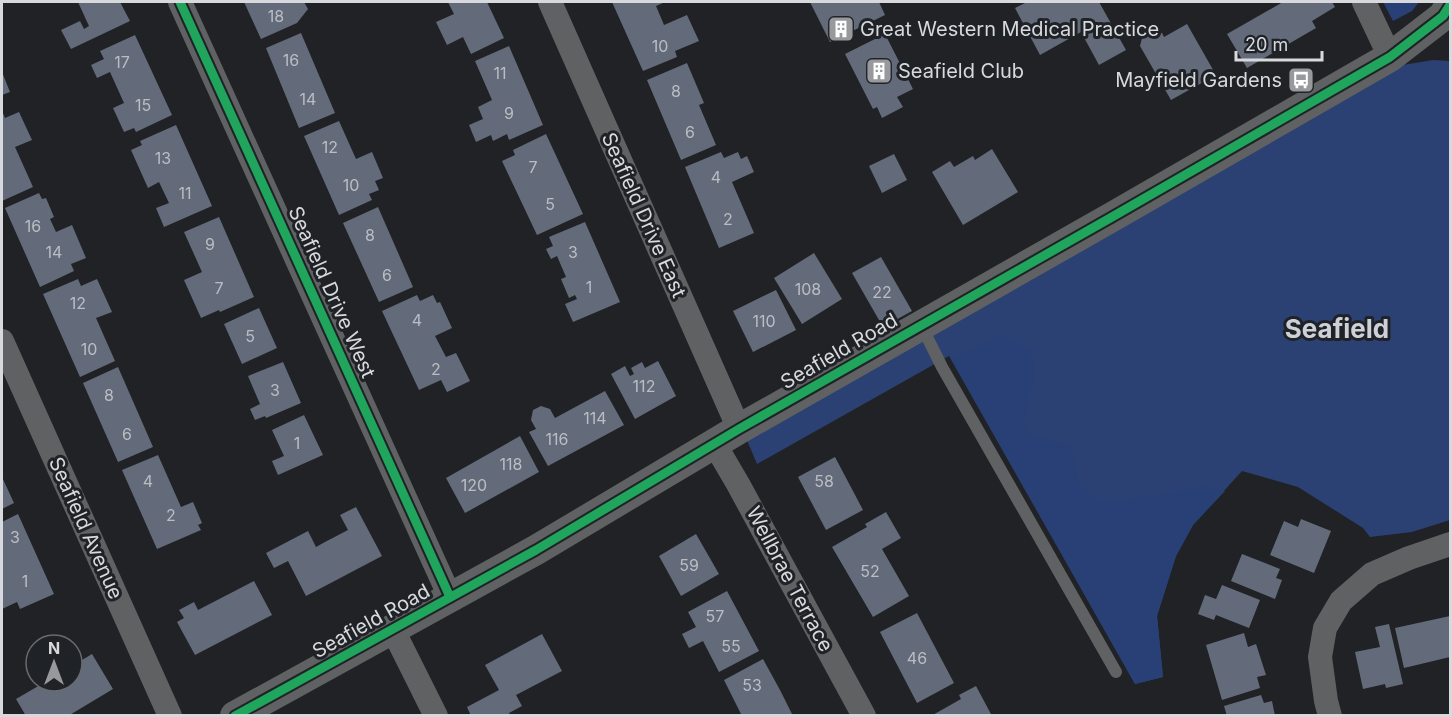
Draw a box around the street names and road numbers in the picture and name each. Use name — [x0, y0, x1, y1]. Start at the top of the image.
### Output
street label: Seafield Drive East — [597, 129, 691, 302]
street label: Seafield Drive West — [283, 203, 381, 382]
street label: Seafield Road — [776, 308, 902, 394]
street label: Seafield Avenue — [44, 453, 128, 603]
street label: Wellbrae Terrace — [742, 502, 838, 656]
street label: Seafield Road — [308, 579, 434, 663]

